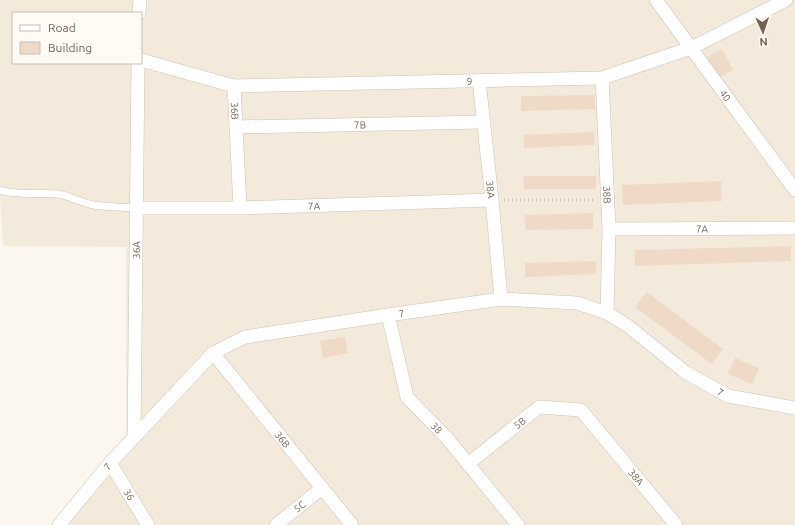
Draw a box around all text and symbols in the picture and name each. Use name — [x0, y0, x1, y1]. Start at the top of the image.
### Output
legend — [12, 12, 142, 64]
north arrow — [743, 12, 783, 52]
text: Road — [48, 21, 76, 34]
text: N — [759, 36, 768, 48]
text: Building — [48, 41, 92, 54]
street label: 9 — [466, 76, 472, 87]
street label: 40 — [717, 88, 733, 104]
street label: 36B — [229, 102, 241, 120]
street label: 7B — [354, 119, 366, 131]
street label: 38A — [484, 180, 497, 199]
street label: 38B — [601, 186, 613, 204]
street label: 7A — [308, 200, 321, 212]
street label: 7A — [696, 223, 709, 235]
street label: 36A — [131, 241, 142, 259]
street label: 7 — [398, 308, 405, 319]
street label: 7 — [715, 386, 725, 398]
street label: 5B — [512, 415, 528, 431]
street label: 38 — [429, 420, 445, 436]
street label: 36B — [273, 429, 292, 450]
street label: 7 — [102, 461, 114, 472]
street label: 38A — [626, 467, 646, 488]
street label: 36 — [121, 487, 137, 503]
street label: 5C — [292, 499, 308, 515]

